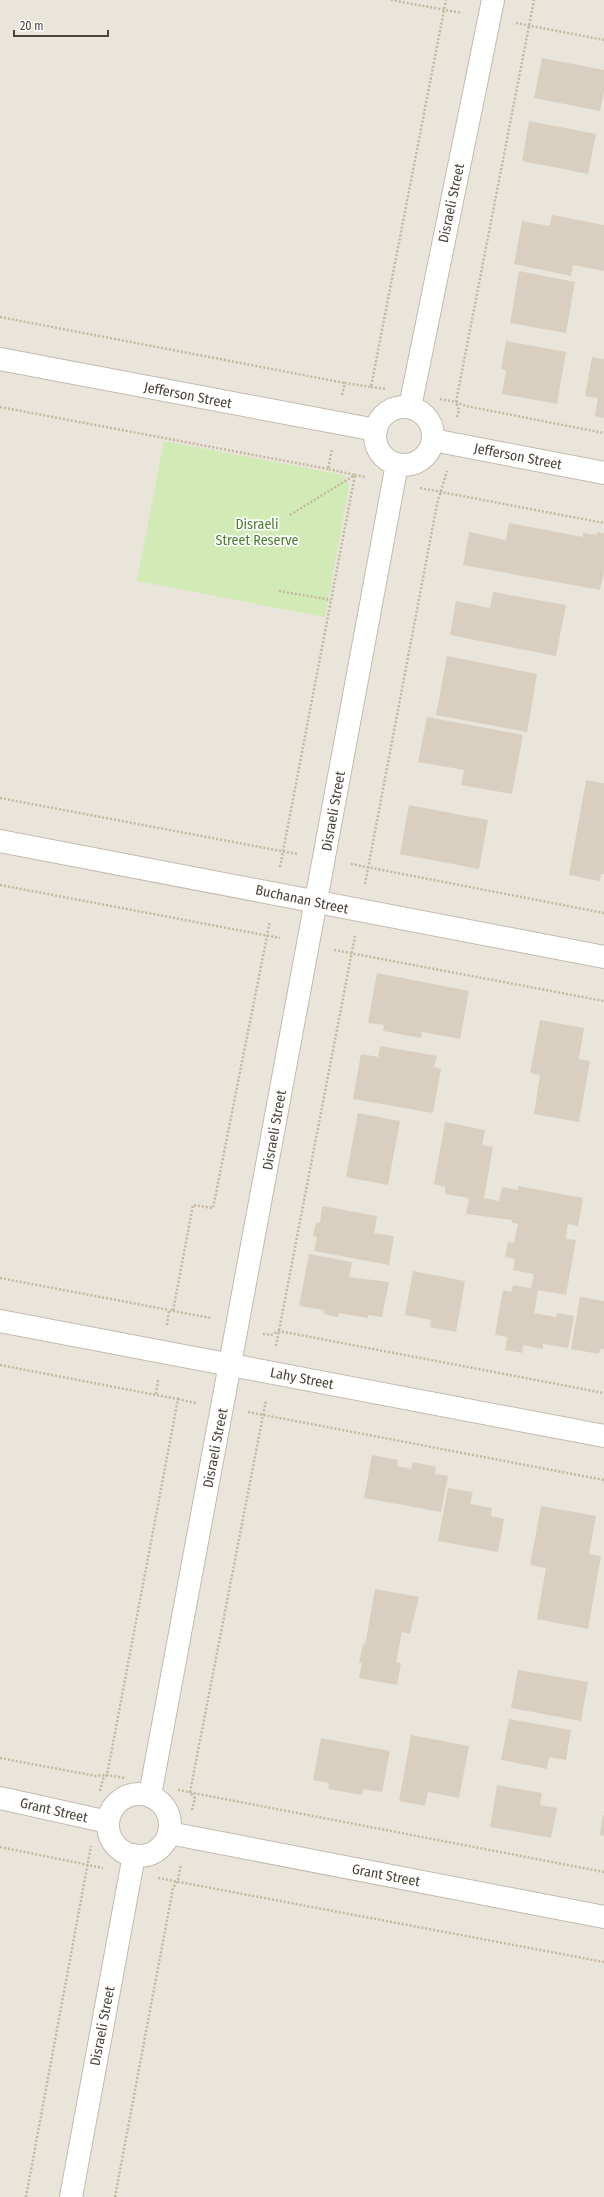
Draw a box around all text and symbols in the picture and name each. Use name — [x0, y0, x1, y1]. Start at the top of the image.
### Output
scale bar — [14, 12, 108, 38]
text: 20 m — [20, 19, 44, 33]
street label: Disraeli Street — [435, 161, 468, 244]
street label: Jefferson Street — [142, 379, 234, 412]
street label: Jefferson Street — [472, 440, 564, 473]
park label: Disraeli Street Reserve — [216, 516, 299, 549]
street label: Disraeli Street — [318, 769, 349, 852]
street label: Buchanan Street — [254, 881, 350, 918]
street label: Disraeli Street — [259, 1088, 290, 1171]
street label: Lahy Street — [269, 1364, 335, 1393]
street label: Disraeli Street — [199, 1406, 232, 1489]
street label: Grant Street — [18, 1794, 90, 1827]
street label: Grant Street — [350, 1861, 422, 1890]
street label: Disraeli Street — [86, 1984, 119, 2067]

